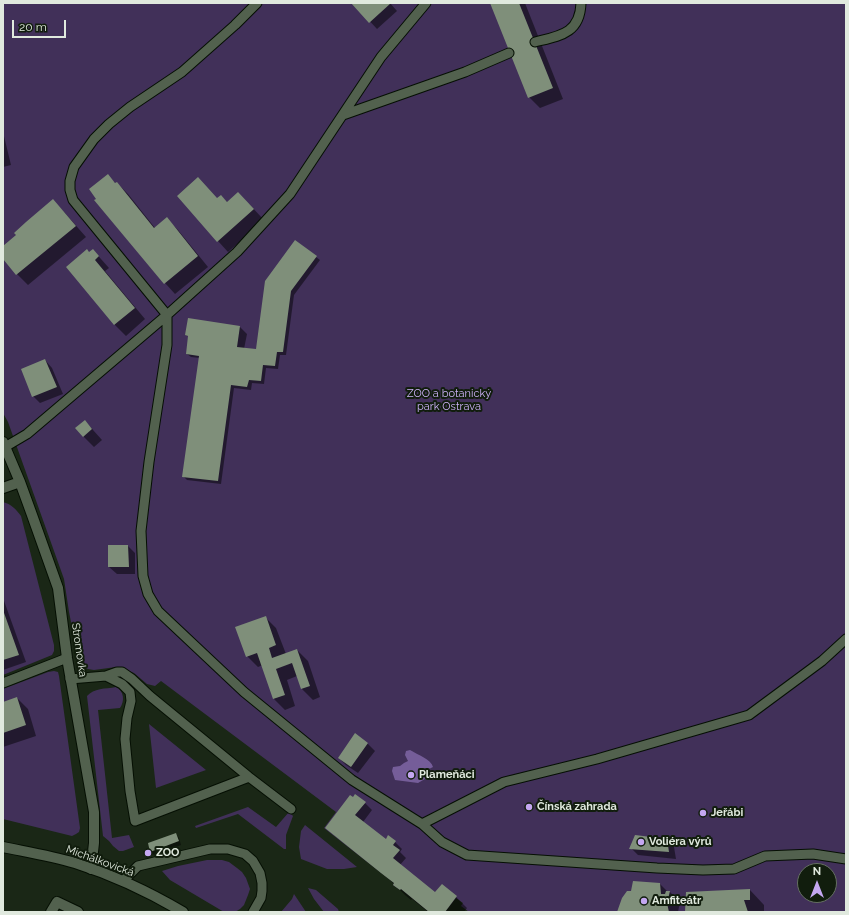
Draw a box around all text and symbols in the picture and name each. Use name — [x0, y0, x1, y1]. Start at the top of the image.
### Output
scale bar — [14, 12, 68, 38]
text: 20 m — [19, 20, 47, 34]
park label: ZOO a botanický park Ostrava — [407, 387, 491, 413]
street label: Stromovka — [69, 622, 89, 678]
place label: Plameňáci — [419, 768, 474, 782]
marker: Plameňáci — [406, 770, 416, 780]
place label: Čínská zahrada — [537, 800, 617, 814]
marker: Čínská zahrada — [524, 802, 534, 812]
place label: Jeřábi — [711, 806, 743, 820]
marker: Jeřábi — [698, 808, 708, 818]
place label: Voliéra výrů — [649, 835, 712, 849]
marker: Voliéra výrů — [636, 837, 646, 847]
street label: Michálkovická — [64, 843, 136, 879]
place label: ZOO — [156, 846, 179, 860]
marker: ZOO — [143, 848, 153, 858]
north arrow — [797, 863, 837, 903]
text: N — [813, 865, 821, 878]
place label: Amfiteátr — [652, 894, 701, 908]
marker: Amfiteátr — [639, 896, 649, 906]

